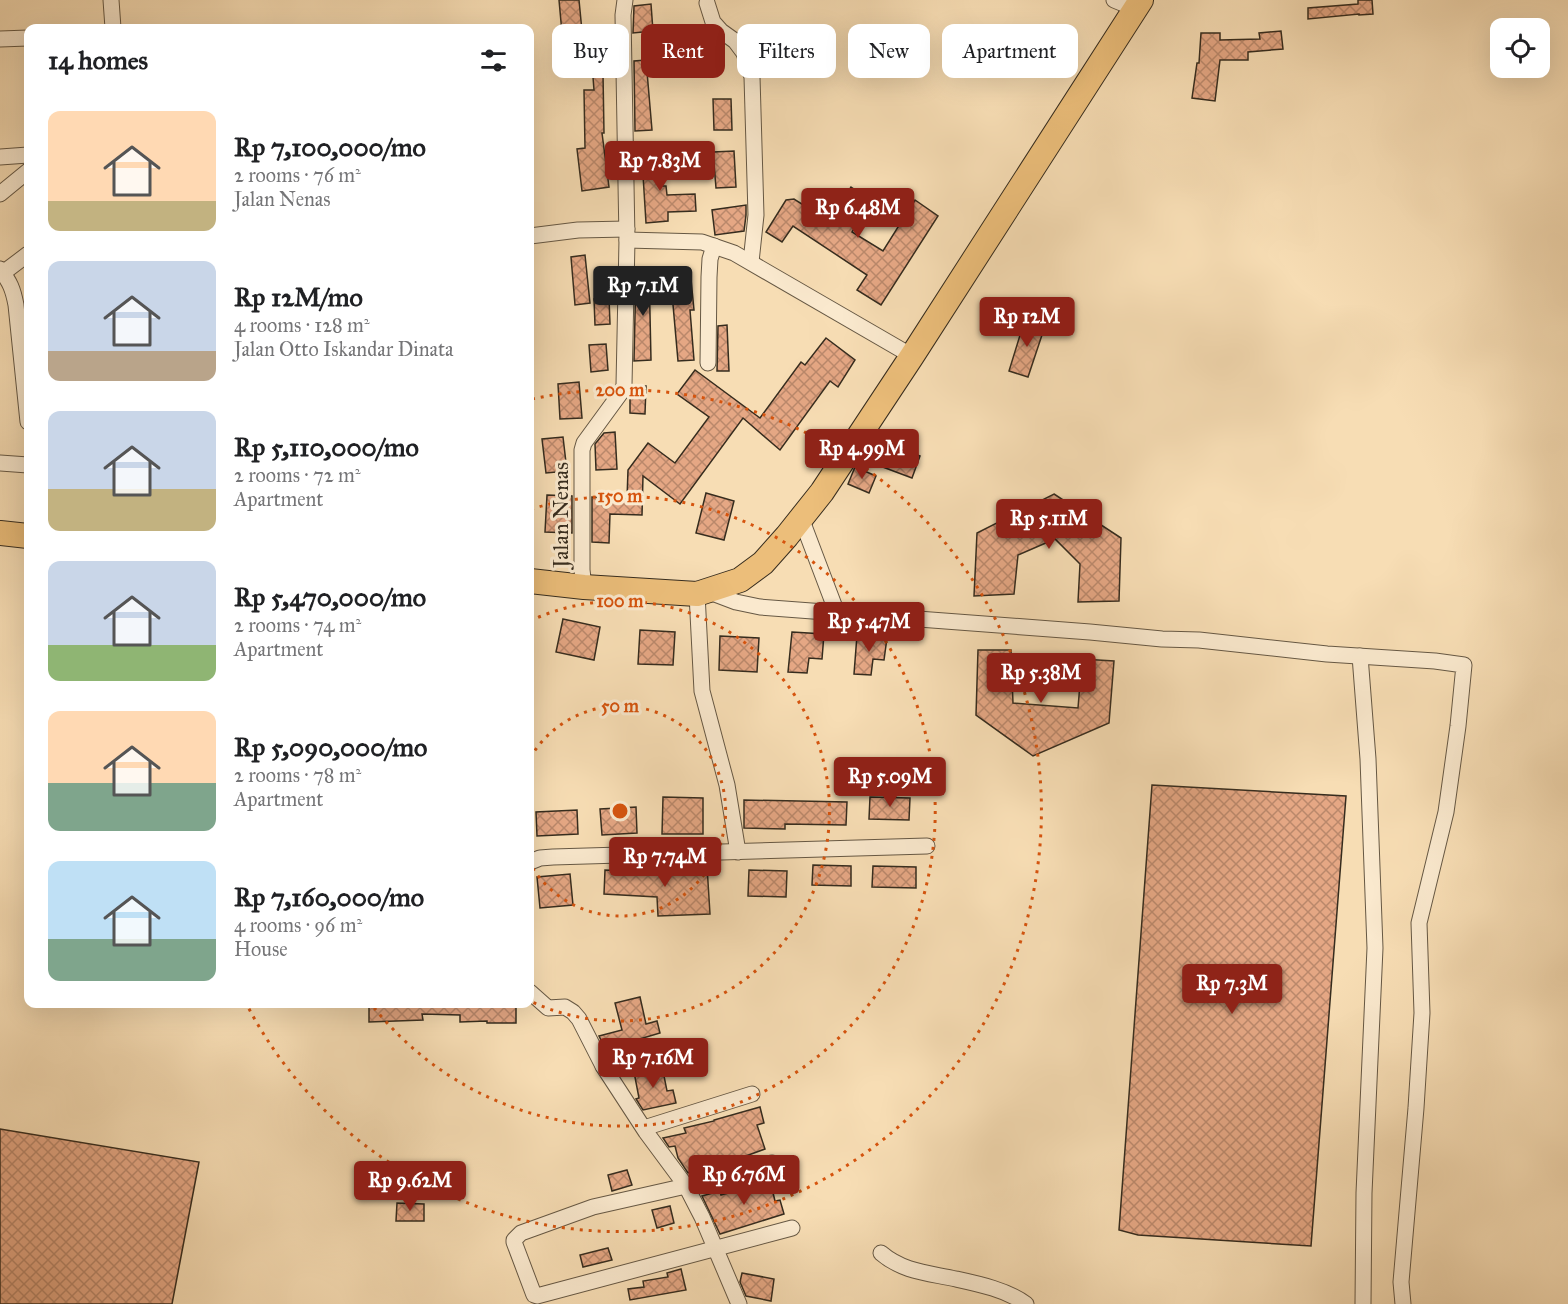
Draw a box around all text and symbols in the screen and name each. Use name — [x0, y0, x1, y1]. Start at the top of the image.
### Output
map controls — [1490, 18, 1550, 78]
button: locate — [1490, 18, 1550, 78]
chip: Buy — [552, 24, 629, 78]
chip: Rent — [641, 24, 725, 78]
chip: Filters — [737, 24, 836, 78]
chip: New — [848, 24, 930, 78]
chip: Apartment — [942, 24, 1078, 78]
text: 14 homes — [48, 44, 148, 76]
icon: filters — [477, 44, 510, 77]
text: Rp 7,100,000/mo — [234, 131, 426, 163]
icon: home — [96, 135, 168, 207]
pin: Rp 7.83M — [598, 141, 722, 192]
text: Rp 7.83M — [619, 148, 701, 172]
text: 2 rooms · 76 m² — [234, 163, 361, 187]
text: Jalan Nenas — [234, 187, 331, 211]
pin: Rp 6.48M — [796, 188, 920, 239]
text: Rp 6.48M — [815, 195, 901, 219]
pin: Rp 7.1M — [588, 266, 698, 317]
text: Rp 7.1M — [607, 273, 679, 297]
text: Rp 12M/mo — [234, 281, 363, 313]
icon: home — [96, 285, 168, 357]
pin: Rp 12M — [978, 297, 1076, 348]
text: Rp 12M — [994, 304, 1060, 328]
text: 4 rooms · 128 m² — [234, 313, 370, 337]
text: Jalan Otto Iskandar Dinata — [234, 337, 454, 361]
text: 200 m — [596, 379, 645, 401]
pin: Rp 4.99M — [800, 429, 924, 480]
text: Rp 5,110,000/mo — [234, 431, 419, 463]
icon: home — [96, 435, 168, 507]
text: Rp 4.99M — [819, 436, 905, 460]
street label: Jalan Nenas — [547, 462, 574, 570]
text: 2 rooms · 72 m² — [234, 463, 361, 487]
text: 150 m — [598, 485, 643, 507]
text: Apartment — [234, 487, 323, 511]
pin: Rp 5.11M — [987, 499, 1111, 550]
text: Rp 5.11M — [1010, 506, 1088, 530]
text: Rp 5,470,000/mo — [234, 581, 426, 613]
icon: home — [96, 585, 168, 657]
text: 100 m — [597, 590, 644, 612]
pin: Rp 5.47M — [807, 602, 931, 653]
text: Rp 5.47M — [827, 609, 911, 633]
text: 2 rooms · 74 m² — [234, 613, 361, 637]
text: Apartment — [234, 637, 323, 661]
pin: Rp 5.38M — [979, 653, 1103, 704]
text: Rp 5.38M — [1001, 660, 1081, 684]
text: 50 m — [601, 695, 640, 717]
text: Rp 5,090,000/mo — [234, 731, 427, 763]
icon: home — [96, 735, 168, 807]
pin: Rp 5.09M — [828, 757, 952, 808]
text: 2 rooms · 78 m² — [234, 763, 361, 787]
text: Rp 5.09M — [848, 764, 932, 788]
text: Apartment — [234, 787, 323, 811]
centre of rings — [610, 801, 630, 821]
pin: Rp 7.74M — [603, 837, 727, 888]
text: Rp 7.74M — [623, 844, 707, 868]
text: Rp 7,160,000/mo — [234, 881, 424, 913]
icon: home — [96, 885, 168, 957]
text: 4 rooms · 96 m² — [234, 913, 362, 937]
text: House — [234, 937, 288, 961]
pin: Rp 7.3M — [1177, 964, 1287, 1015]
text: Rp 7.3M — [1196, 971, 1268, 995]
pin: Rp 7.16M — [591, 1038, 715, 1089]
text: Rp 7.16M — [612, 1045, 694, 1069]
pin: Rp 6.76M — [682, 1155, 806, 1206]
pin: Rp 9.62M — [348, 1161, 472, 1212]
text: Rp 6.76M — [702, 1162, 786, 1186]
text: Rp 9.62M — [368, 1168, 452, 1192]

